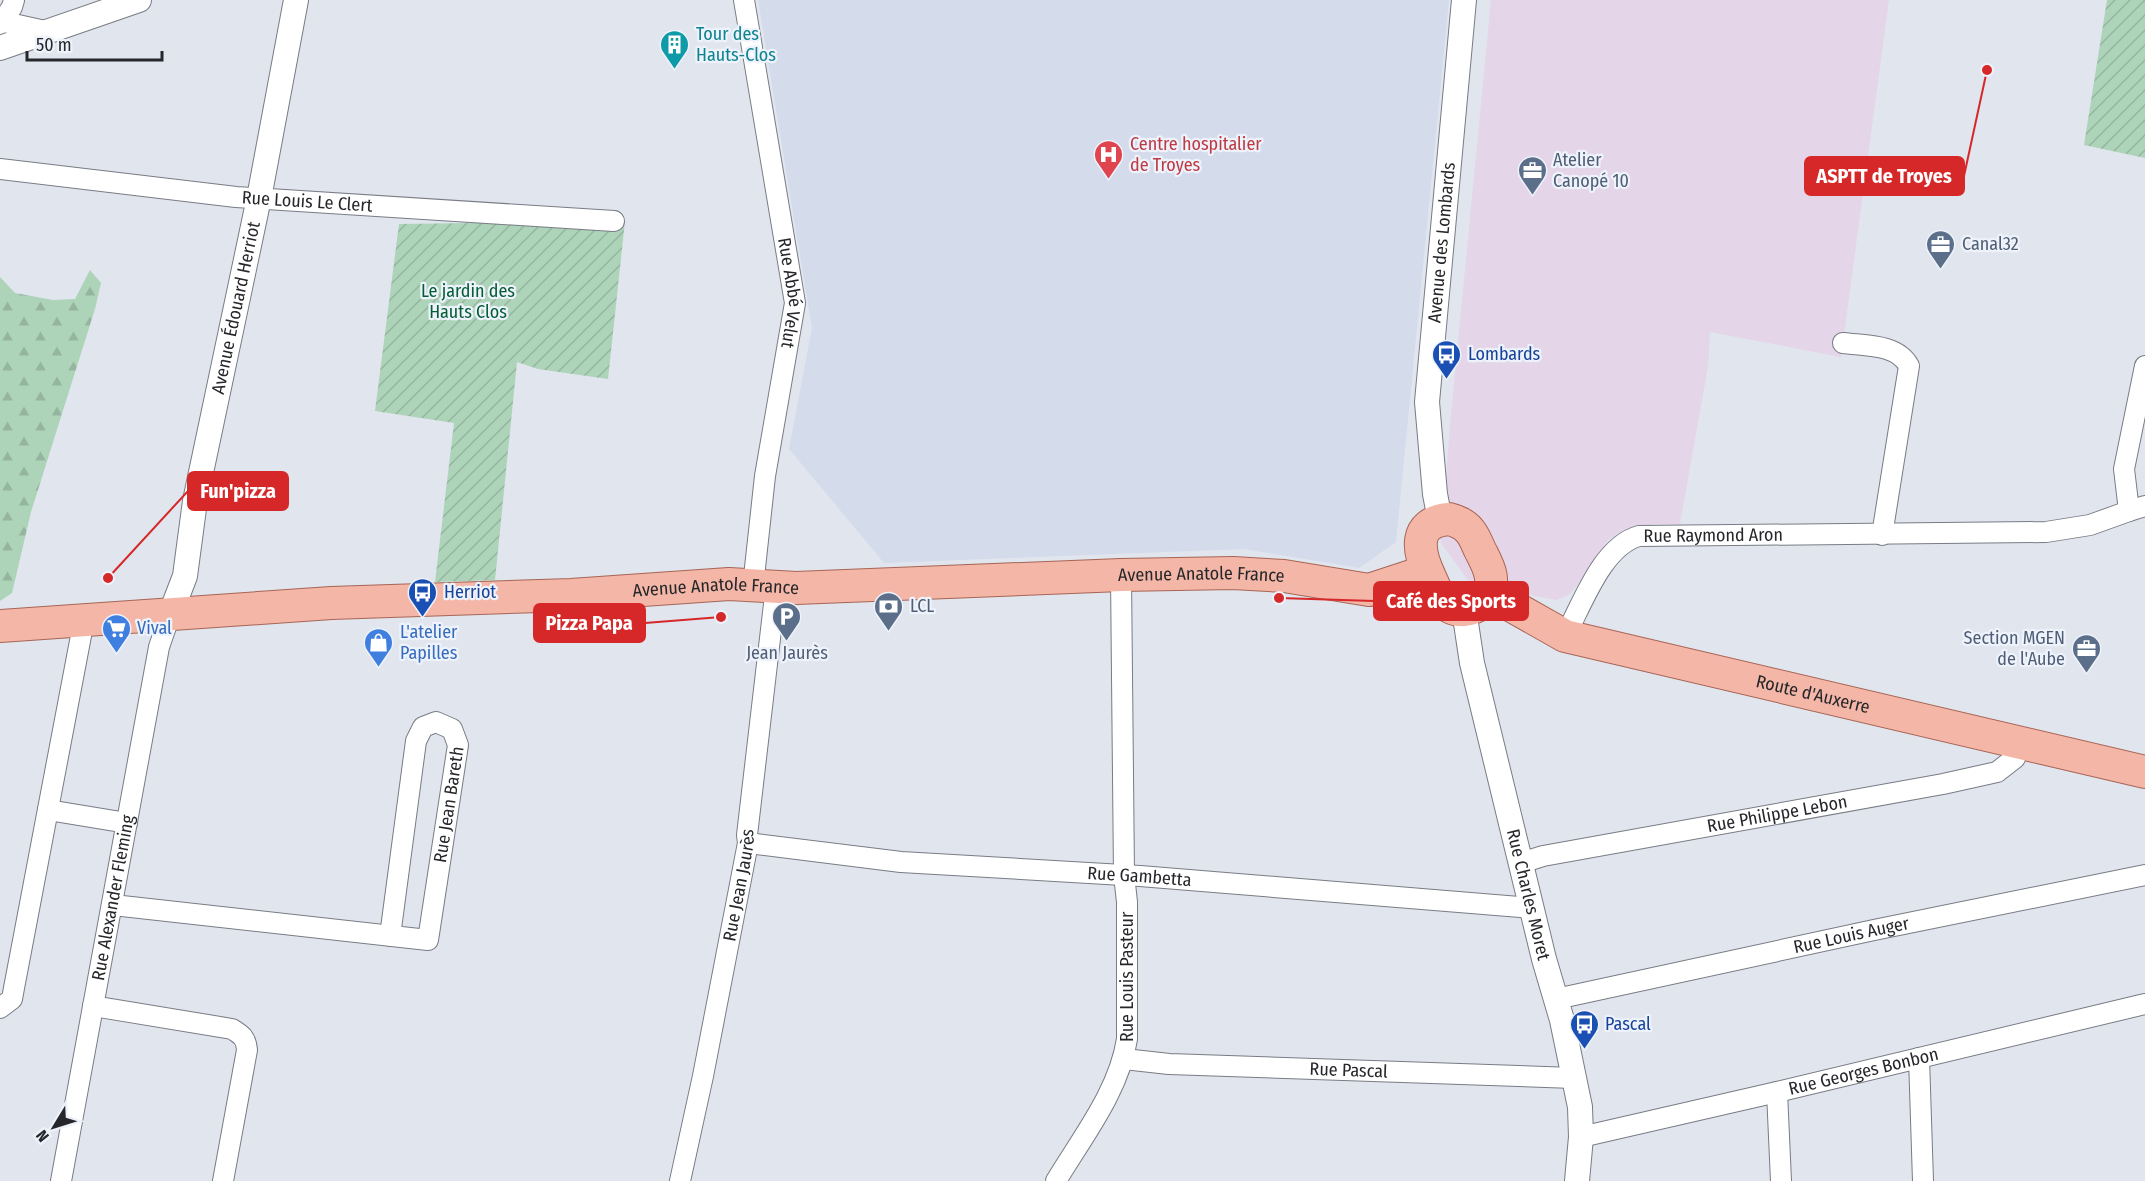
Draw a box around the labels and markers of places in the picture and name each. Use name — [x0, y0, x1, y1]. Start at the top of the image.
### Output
place label: Tour des Hauts-Clos — [696, 23, 776, 66]
building icon: Tour des Hauts-Clos — [659, 28, 691, 70]
place label: Centre hospitalier de Troyes — [1130, 133, 1262, 176]
hospital icon: Centre hospitalier de Troyes — [1093, 138, 1125, 180]
place label: Atelier Canopé 10 — [1553, 149, 1629, 192]
office icon: Atelier Canopé 10 — [1516, 154, 1548, 196]
callout: ASPTT de Troyes — [1805, 157, 1964, 195]
office icon: Canal32 — [1925, 228, 1957, 270]
place label: Canal32 — [1962, 233, 2019, 255]
bus stop icon: Lombards — [1431, 338, 1463, 380]
place label: Lombards — [1468, 343, 1541, 365]
callout: Fun'pizza — [188, 472, 288, 510]
bus stop icon: Herriot — [407, 576, 439, 618]
place label: Herriot — [444, 581, 496, 603]
callout: Café des Sports — [1374, 582, 1528, 620]
bank icon: LCL — [873, 590, 905, 632]
place label: LCL — [910, 595, 934, 617]
parking icon: Jean Jaurès — [771, 600, 803, 642]
callout: Pizza Papa — [534, 604, 645, 642]
supermarket icon: Vival — [100, 612, 132, 654]
place label: Vival — [137, 617, 172, 639]
place label: L'atelier Papilles — [400, 621, 458, 664]
shop icon: L'atelier Papilles — [363, 626, 395, 668]
place label: Section MGEN de l'Aube — [1964, 627, 2065, 670]
office icon: Section MGEN de l'Aube — [2070, 632, 2102, 674]
place label: Jean Jaurès — [746, 642, 828, 664]
bus stop icon: Pascal — [1568, 1008, 1600, 1050]
place label: Pascal — [1605, 1013, 1651, 1035]

